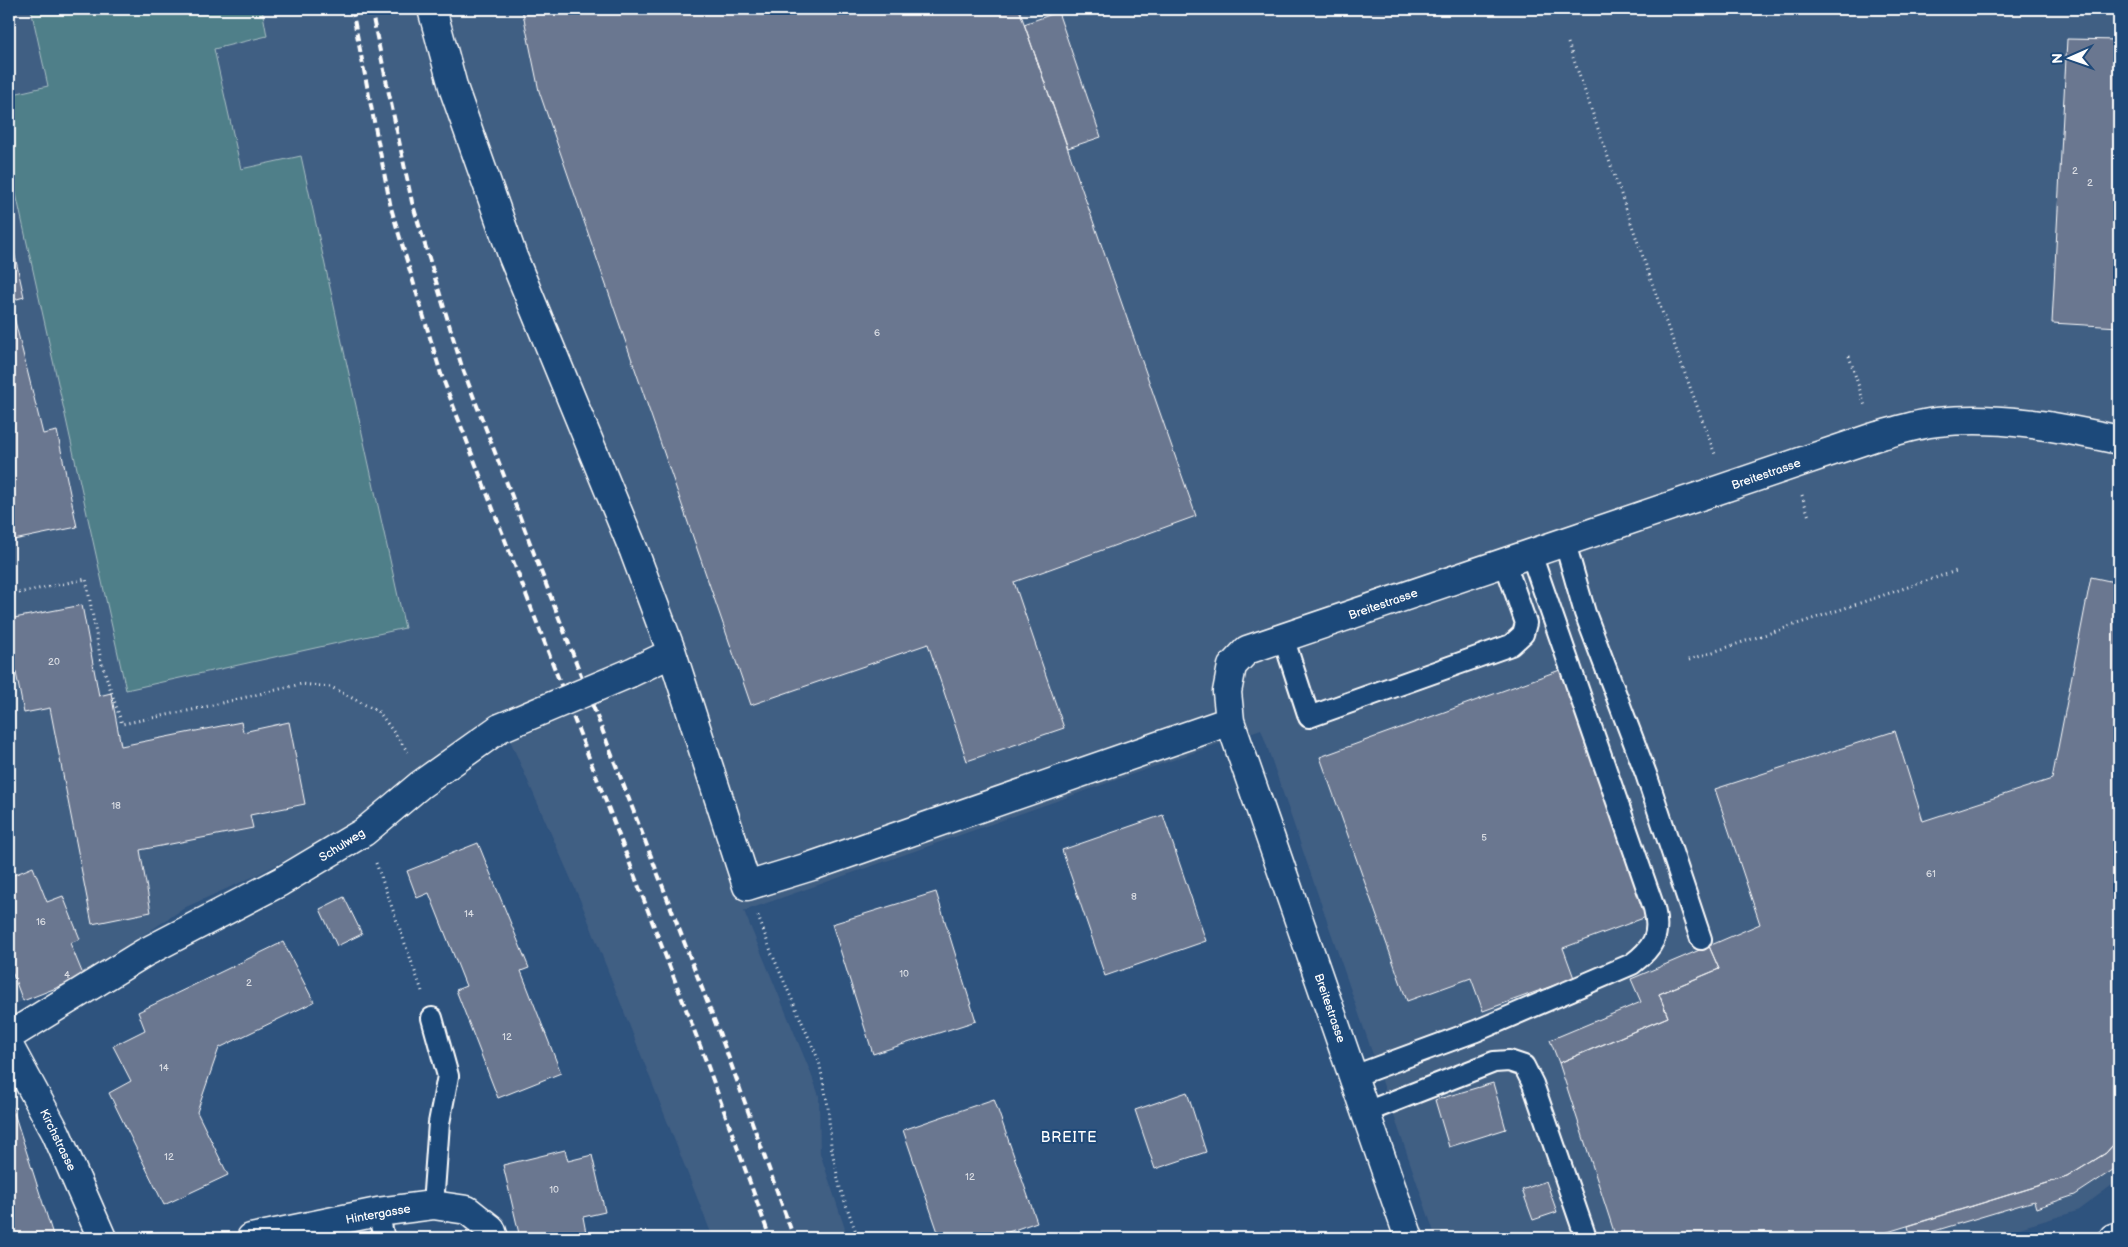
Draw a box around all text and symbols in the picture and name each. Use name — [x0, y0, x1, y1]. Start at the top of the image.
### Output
north arrow — [2046, 32, 2096, 82]
text: N — [2049, 53, 2066, 64]
house number: 2 — [2072, 165, 2078, 177]
house number: 2 — [2087, 177, 2093, 189]
house number: 6 — [874, 327, 880, 339]
street label: Breitestrasse — [1730, 456, 1803, 493]
street label: Breitestrasse — [1347, 586, 1420, 623]
house number: 20 — [48, 656, 60, 668]
house number: 18 — [111, 800, 121, 812]
street label: Schulweg — [316, 825, 368, 865]
house number: 5 — [1481, 832, 1487, 844]
house number: 61 — [1926, 868, 1936, 880]
house number: 8 — [1131, 891, 1137, 903]
house number: 14 — [464, 908, 474, 920]
house number: 16 — [36, 916, 46, 928]
house number: 10 — [899, 968, 909, 980]
house number: 4 — [64, 969, 70, 981]
street label: Breitestrasse — [1311, 972, 1348, 1045]
house number: 2 — [246, 977, 252, 989]
house number: 12 — [502, 1031, 512, 1043]
house number: 14 — [159, 1062, 169, 1074]
street label: Kirchstrasse — [36, 1107, 79, 1174]
district label: BREITE — [1041, 1129, 1097, 1146]
house number: 12 — [164, 1151, 174, 1163]
house number: 12 — [965, 1171, 975, 1183]
house number: 10 — [549, 1184, 559, 1196]
street label: Hintergasse — [344, 1201, 412, 1228]

